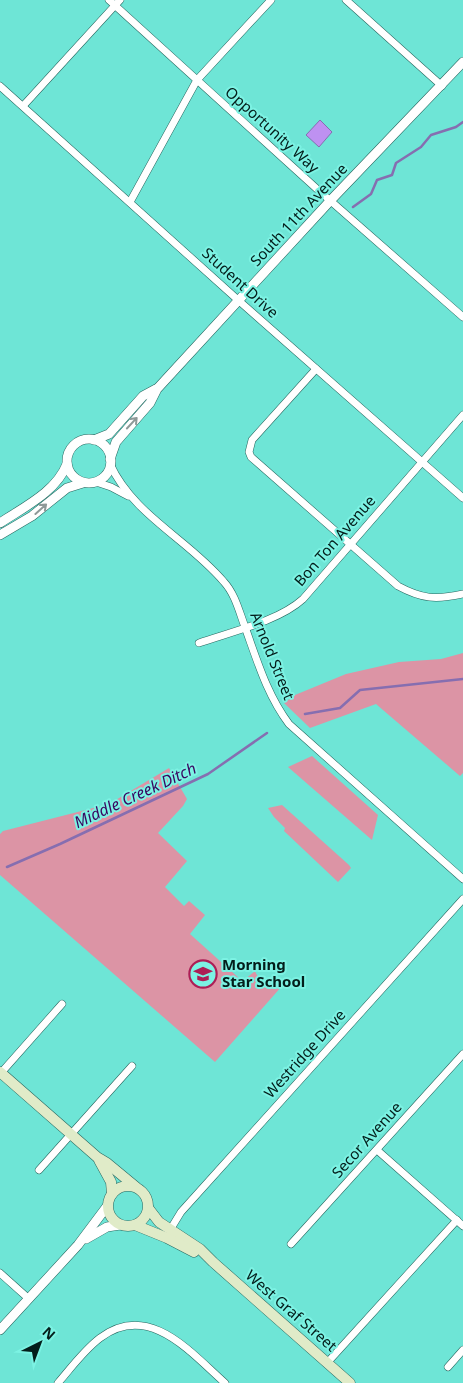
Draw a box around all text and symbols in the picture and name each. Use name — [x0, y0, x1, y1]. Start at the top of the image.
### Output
street label: Opportunity Way — [221, 82, 324, 177]
street label: South 11th Avenue — [245, 159, 351, 270]
street label: Student Drive — [198, 243, 283, 322]
one-way arrow — [126, 417, 138, 429]
street label: Bon Ton Avenue — [289, 491, 379, 590]
one-way arrow — [34, 503, 47, 515]
street label: Arnold Street — [246, 609, 300, 703]
water label: Middle Creek Ditch — [70, 757, 200, 833]
place label: Morning Star School — [222, 954, 305, 991]
school or university icon: Morning Star School — [188, 959, 218, 989]
street label: Westridge Drive — [259, 1005, 349, 1102]
street label: Secor Avenue — [327, 1097, 406, 1182]
street label: West Graf Street — [242, 1265, 342, 1356]
north arrow — [15, 1318, 65, 1368]
text: N — [38, 1322, 60, 1344]

